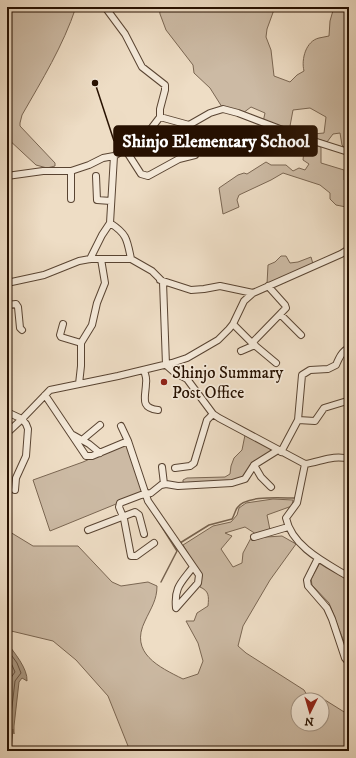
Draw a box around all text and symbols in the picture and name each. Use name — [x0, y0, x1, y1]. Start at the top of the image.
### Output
callout: Shinjo Elementary School — [114, 126, 317, 156]
text: Shinjo Elementary School — [122, 131, 310, 153]
place label: Shinjo Summary Post Office — [172, 362, 284, 404]
marker: Shinjo Summary Post Office — [159, 377, 169, 387]
north arrow — [290, 692, 330, 732]
text: N — [304, 714, 314, 728]

